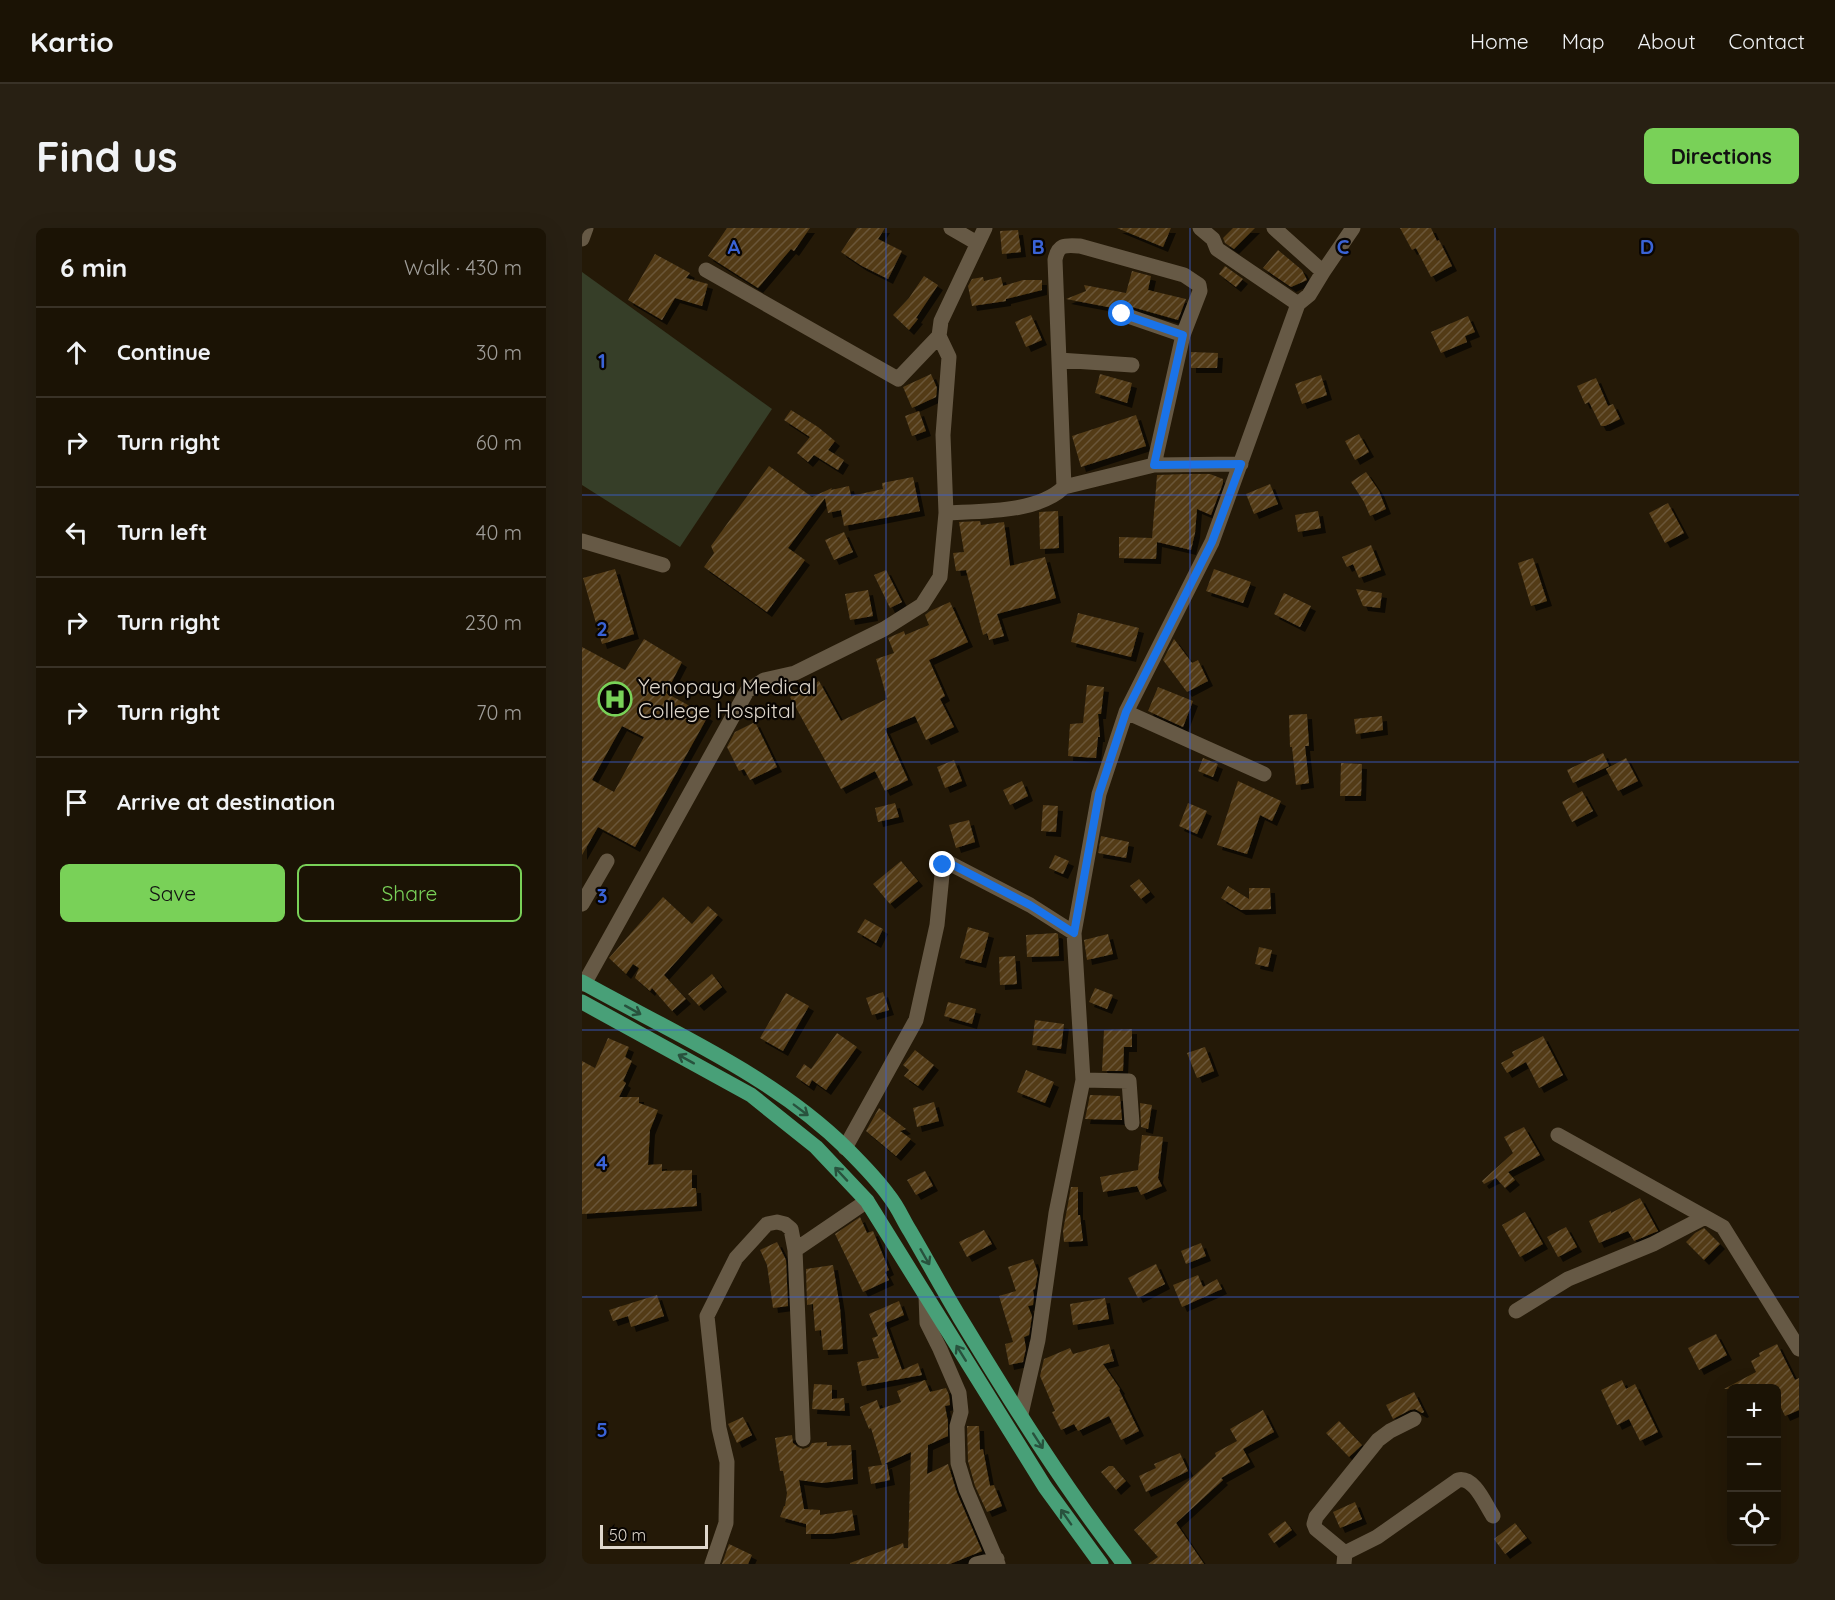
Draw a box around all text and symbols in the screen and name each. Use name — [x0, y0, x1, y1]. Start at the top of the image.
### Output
text: Kartio — [30, 24, 114, 59]
text: Home — [1470, 28, 1529, 54]
text: Map — [1562, 28, 1605, 54]
text: About — [1638, 28, 1696, 54]
text: Contact — [1729, 28, 1805, 54]
button: Directions — [1644, 128, 1799, 184]
text: Find us — [36, 130, 178, 183]
text: A — [728, 234, 741, 259]
text: B — [1031, 234, 1045, 259]
text: C — [1337, 234, 1350, 259]
text: D — [1640, 234, 1654, 259]
text: 6 min — [60, 251, 127, 284]
text: Walk · 430 m — [404, 255, 522, 280]
route start — [1108, 300, 1134, 326]
icon: ahead — [60, 336, 93, 369]
text: Continue — [117, 338, 211, 366]
text: 30 m — [476, 340, 522, 365]
text: 1 — [598, 348, 606, 373]
icon: right — [60, 426, 93, 459]
text: Turn right — [117, 428, 221, 456]
text: 60 m — [476, 430, 522, 455]
icon: left — [60, 516, 93, 549]
text: Turn left — [117, 518, 207, 546]
text: 40 m — [476, 520, 522, 545]
icon: right — [60, 606, 93, 639]
text: Turn right — [117, 608, 221, 636]
text: 230 m — [465, 610, 522, 635]
text: 2 — [596, 616, 608, 641]
place label: Yenopaya Medical College Hospital — [638, 673, 816, 723]
hospital icon: Yenopaya Medical College Hospital — [597, 681, 633, 717]
icon: right — [60, 696, 93, 729]
text: Turn right — [117, 698, 221, 726]
text: 70 m — [476, 700, 522, 725]
icon: arrive — [60, 786, 93, 819]
text: Arrive at destination — [117, 788, 335, 816]
route end — [929, 851, 955, 877]
button: Save — [60, 864, 285, 922]
button: Share — [297, 864, 522, 922]
text: 3 — [597, 883, 607, 908]
one-way arrow — [624, 1005, 642, 1016]
one-way arrow — [677, 1053, 695, 1064]
one-way arrow — [792, 1104, 808, 1116]
text: 4 — [596, 1150, 608, 1175]
one-way arrow — [835, 1167, 849, 1182]
one-way arrow — [919, 1248, 931, 1265]
one-way arrow — [955, 1345, 967, 1362]
map controls — [1727, 1384, 1781, 1546]
button: + — [1727, 1384, 1781, 1438]
text: 5 — [596, 1417, 608, 1442]
one-way arrow — [1033, 1432, 1045, 1449]
button: − — [1727, 1438, 1781, 1492]
button: locate — [1727, 1492, 1781, 1546]
one-way arrow — [1060, 1510, 1072, 1526]
scale bar — [600, 1522, 708, 1550]
text: 50 m — [609, 1525, 646, 1545]

